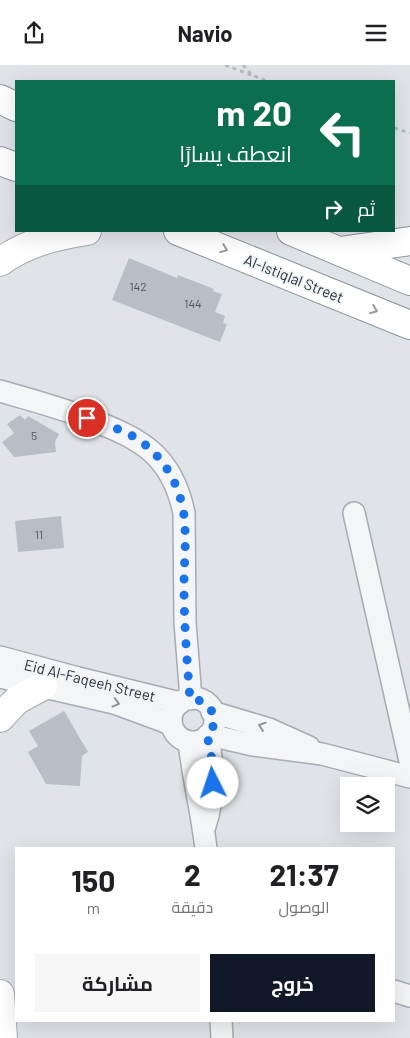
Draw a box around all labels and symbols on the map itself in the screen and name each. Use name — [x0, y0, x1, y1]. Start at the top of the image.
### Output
one-way arrow — [219, 243, 228, 254]
street label: Al-Istiqlal Street — [242, 250, 346, 306]
house number: 142 — [129, 279, 147, 293]
house number: 144 — [184, 296, 202, 310]
one-way arrow — [369, 304, 378, 315]
pin — [66, 397, 108, 439]
house number: 5 — [31, 428, 37, 442]
house number: 11 — [35, 527, 43, 541]
street label: Eid Al-Faqeeh Street — [23, 655, 157, 705]
one-way arrow — [111, 698, 119, 708]
one-way arrow — [258, 722, 267, 732]
position arrow — [186, 756, 238, 808]

